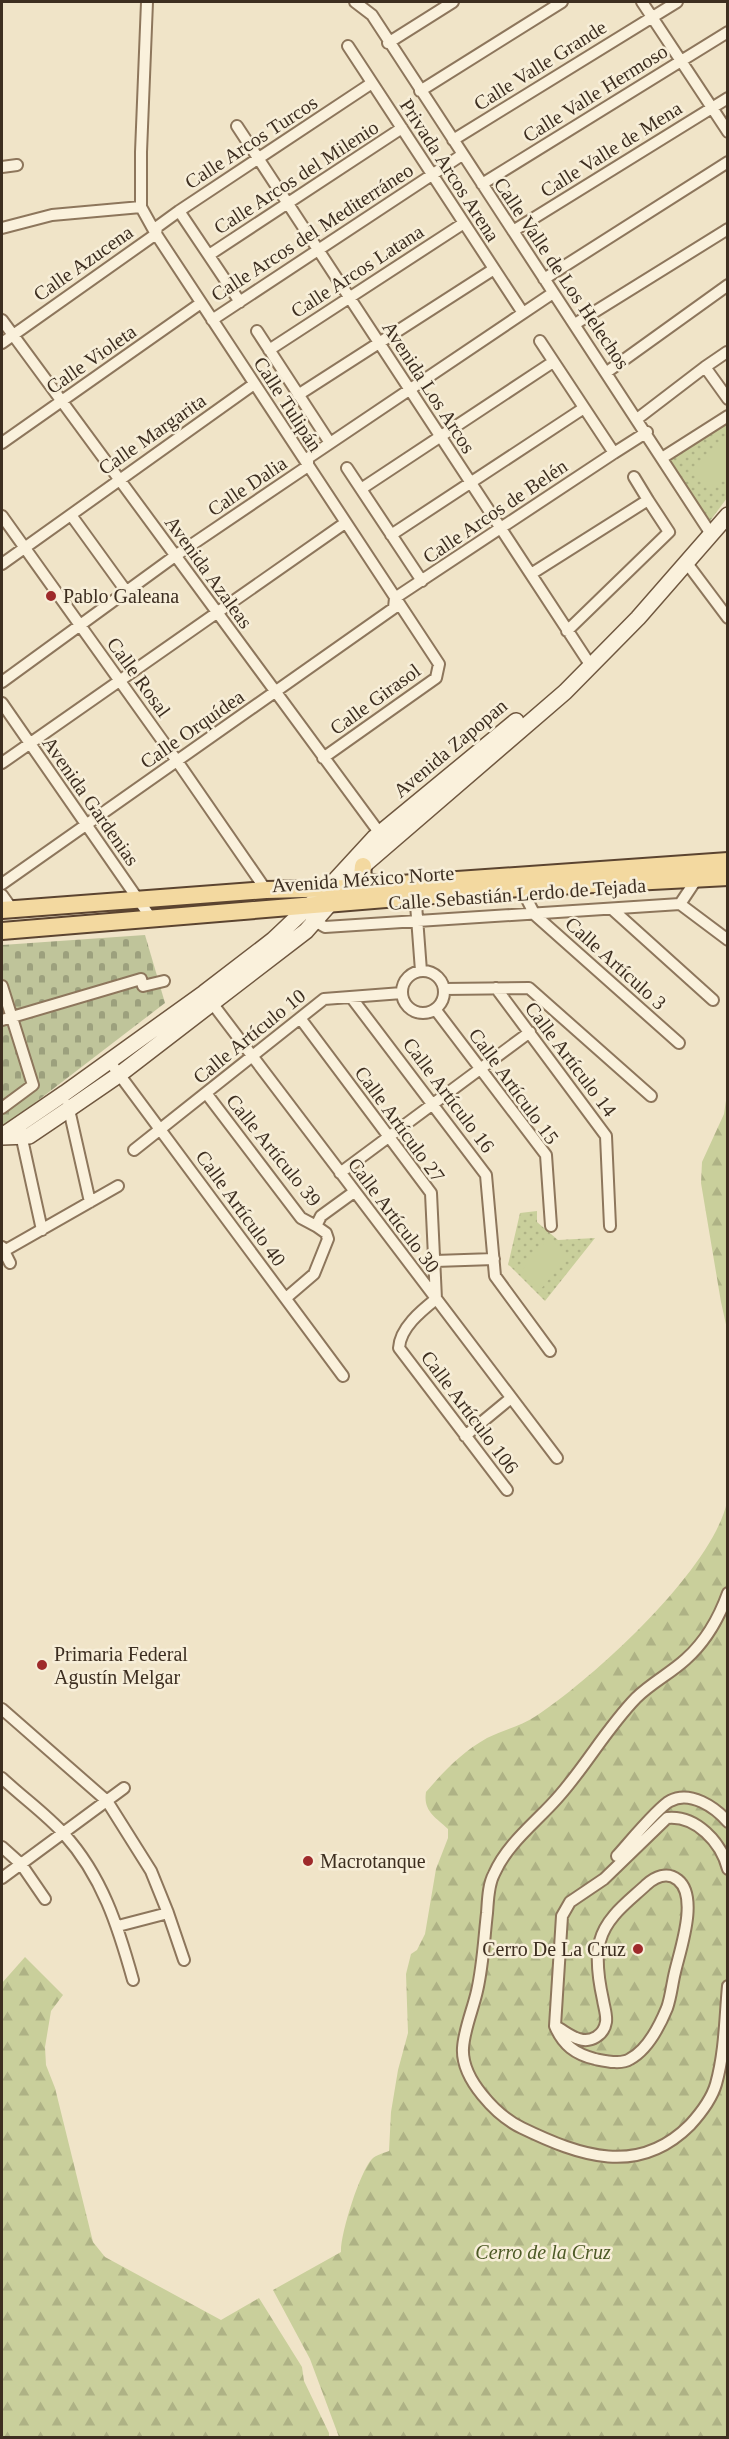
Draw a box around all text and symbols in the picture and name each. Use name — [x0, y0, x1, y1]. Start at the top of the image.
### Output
street label: Calle Valle Grande — [470, 15, 610, 115]
street label: Calle Valle Hermoso — [519, 40, 671, 146]
street label: Calle Arcos Turcos — [181, 91, 321, 193]
street label: Privada Arcos Arena — [396, 95, 504, 245]
street label: Calle Valle de Mena — [536, 97, 686, 201]
street label: Calle Arcos del Milenio — [210, 116, 382, 238]
street label: Calle Arcos del Mediterráneo — [207, 158, 417, 306]
street label: Calle Valle de Los Helechos — [490, 173, 634, 373]
street label: Calle Arcos Latana — [287, 220, 427, 322]
street label: Calle Azucena — [29, 221, 137, 305]
street label: Avenida Los Arcos — [378, 317, 480, 457]
street label: Calle Violeta — [42, 320, 140, 398]
street label: Calle Tulipán — [248, 353, 327, 456]
street label: Calle Margarita — [94, 389, 210, 480]
street label: Calle Dalia — [203, 452, 291, 520]
street label: Calle Arcos de Belén — [419, 455, 571, 567]
street label: Avenida Azaleas — [161, 512, 257, 633]
place label: Pablo Galeana — [63, 585, 179, 607]
marker: Pablo Galeana — [44, 589, 58, 603]
street label: Calle Rosal — [103, 633, 175, 721]
street label: Calle Girasol — [326, 659, 425, 739]
street label: Calle Orquídea — [136, 685, 249, 774]
street label: Avenida Zapopan — [389, 694, 512, 803]
street label: Avenida Gardenias — [38, 732, 144, 870]
street label: Avenida México Norte — [271, 862, 455, 896]
street label: Calle Sebastián Lerdo de Tejada — [387, 874, 647, 915]
street label: Calle Artículo 3 — [561, 912, 671, 1014]
street label: Calle Artículo 10 — [189, 984, 309, 1088]
street label: Calle Artículo 14 — [521, 997, 621, 1121]
street label: Calle Artículo 15 — [465, 1024, 563, 1148]
street label: Calle Artículo 16 — [399, 1033, 499, 1157]
street label: Calle Artículo 27 — [351, 1062, 449, 1186]
street label: Calle Artículo 39 — [222, 1090, 326, 1210]
street label: Calle Artículo 40 — [192, 1146, 290, 1270]
street label: Calle Artículo 30 — [344, 1153, 444, 1277]
street label: Calle Artículo 106 — [417, 1346, 523, 1478]
place label: Primaria Federal Agustín Melgar — [54, 1643, 188, 1689]
marker: Primaria Federal Agustín Melgar — [35, 1658, 49, 1672]
place label: Macrotanque — [320, 1850, 426, 1873]
marker: Macrotanque — [301, 1854, 315, 1868]
place label: Cerro De La Cruz — [482, 1938, 626, 1960]
marker: Cerro De La Cruz — [631, 1942, 645, 1956]
park label: Cerro de la Cruz — [475, 2241, 611, 2263]

